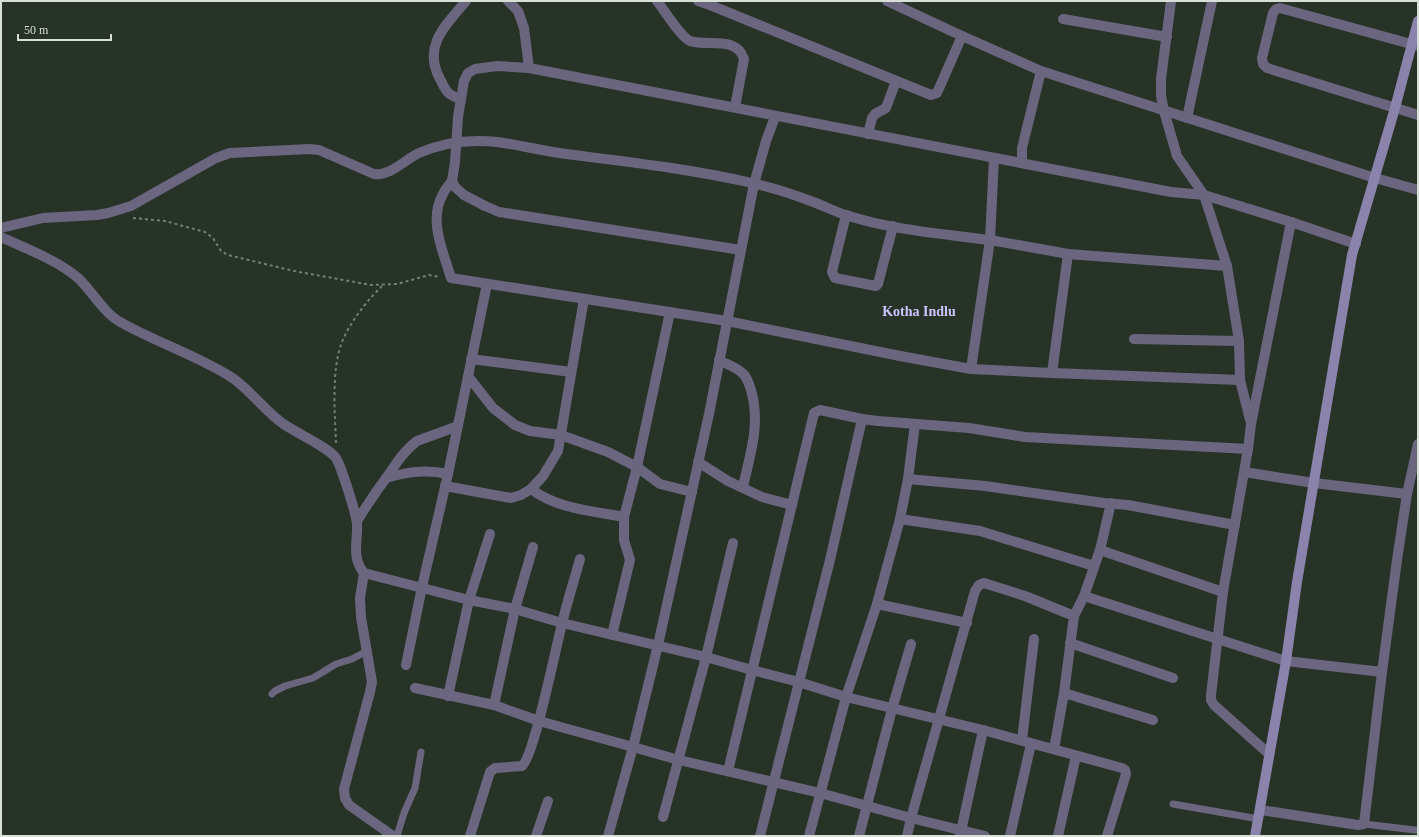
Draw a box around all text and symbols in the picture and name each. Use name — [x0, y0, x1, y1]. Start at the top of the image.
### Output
scale bar — [18, 16, 111, 42]
text: 50 m — [24, 23, 49, 37]
district label: Kotha Indlu — [882, 304, 956, 319]

